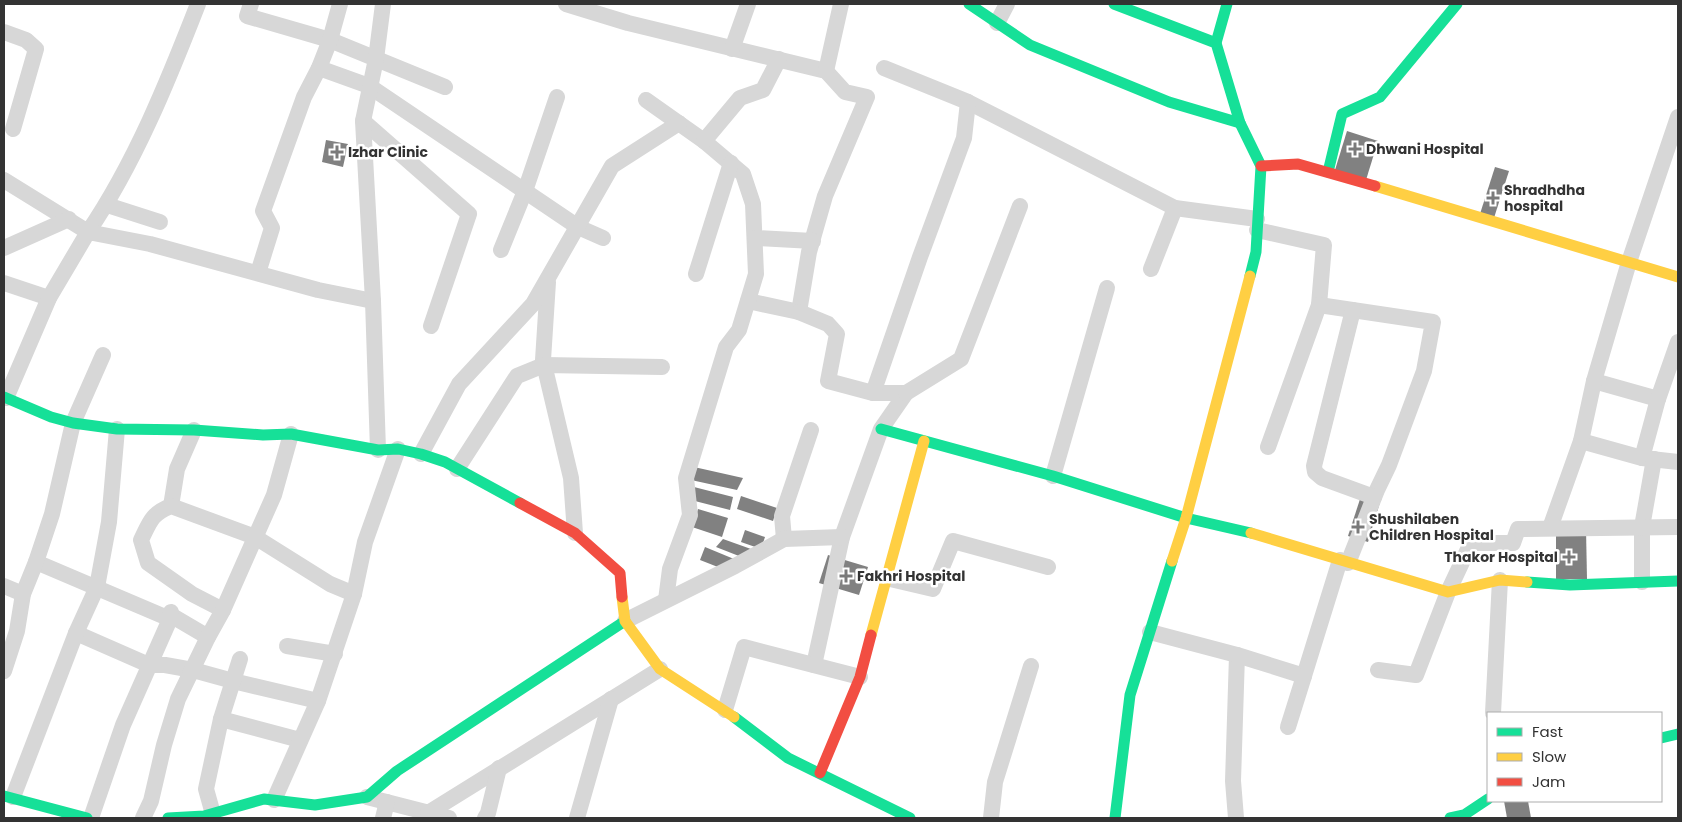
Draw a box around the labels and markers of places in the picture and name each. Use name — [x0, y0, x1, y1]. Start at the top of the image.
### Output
place label: Dhwani Hospital — [1366, 139, 1484, 159]
place label: Izhar Clinic — [348, 142, 428, 162]
marker: Dhwani Hospital — [1348, 142, 1362, 156]
marker: Izhar Clinic — [330, 145, 344, 159]
place label: Shradhdha hospital — [1504, 180, 1585, 216]
marker: Shradhdha hospital — [1486, 191, 1500, 205]
place label: Shushilaben Children Hospital — [1369, 509, 1494, 545]
marker: Shushilaben Children Hospital — [1351, 520, 1365, 534]
place label: Thakor Hospital — [1444, 547, 1558, 567]
marker: Thakor Hospital — [1562, 550, 1576, 564]
place label: Fakhri Hospital — [857, 566, 965, 586]
marker: Fakhri Hospital — [839, 569, 853, 583]

